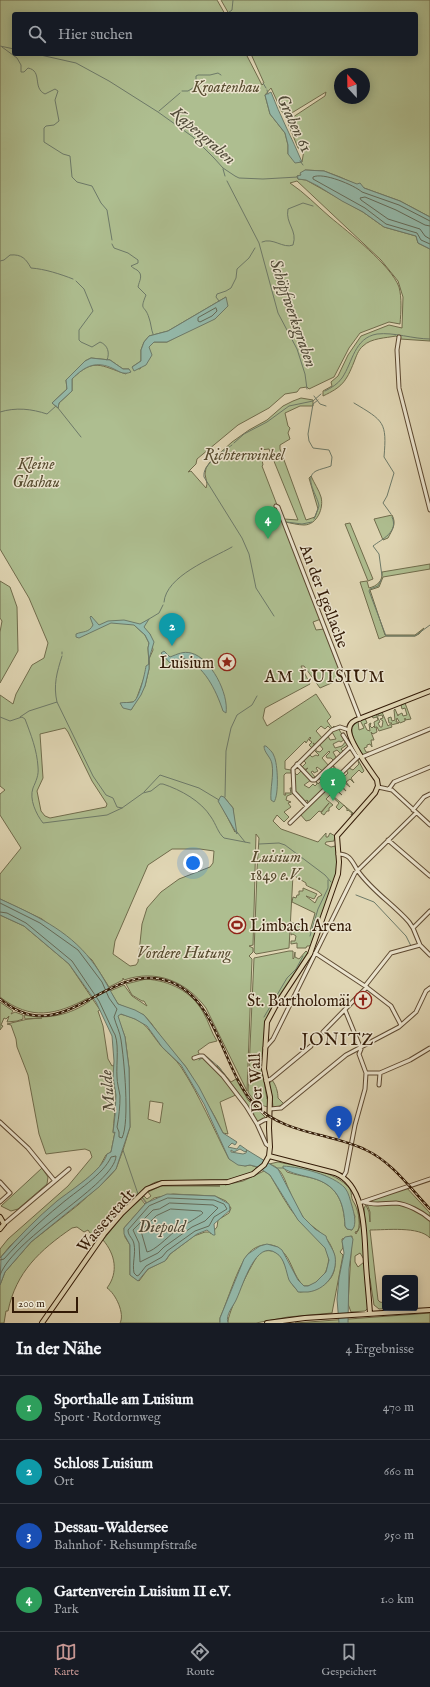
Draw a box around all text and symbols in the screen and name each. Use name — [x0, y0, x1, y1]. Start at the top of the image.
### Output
search box — [12, 12, 418, 56]
icon: search — [26, 23, 48, 45]
text: Hier suchen — [58, 25, 133, 44]
north arrow — [334, 68, 370, 104]
park label: Kroatenhau — [191, 78, 260, 98]
water label: Graben 61 — [271, 91, 316, 156]
water label: Kapengraben — [166, 102, 240, 170]
water label: Schöpfwerksgraben — [264, 256, 321, 371]
park label: Richterwinkel — [204, 446, 286, 466]
park label: Kleine Glashau — [12, 455, 60, 493]
pin: 4 — [255, 506, 281, 539]
street label: An der Igellache — [294, 541, 352, 651]
pin: 2 — [159, 613, 185, 646]
place icon: Luisium — [217, 652, 237, 672]
place label: Luisium — [160, 654, 214, 674]
district label: AM LUISIUM — [264, 667, 385, 688]
pin: 1 — [320, 768, 346, 801]
park label: Luisium 1849 e.V. — [250, 848, 303, 886]
your location — [183, 853, 203, 873]
sports icon: Limbach Arena — [227, 915, 247, 935]
place label: Limbach Arena — [250, 917, 352, 937]
park label: Vordere Hutung — [137, 944, 232, 964]
church icon: St. Bartholomäi — [353, 990, 373, 1010]
place label: St. Bartholomäi — [247, 992, 350, 1012]
district label: JONITZ — [300, 1030, 374, 1051]
street label: Der Wall — [245, 1052, 269, 1113]
water label: Mulde — [96, 1068, 121, 1113]
pin: 3 — [326, 1106, 352, 1139]
street label: Wasserstadt — [73, 1185, 140, 1257]
water label: Diepold — [138, 1217, 187, 1238]
map controls — [382, 1275, 418, 1311]
button: layers — [382, 1275, 418, 1311]
scale bar — [12, 1295, 78, 1314]
text: 200 m — [18, 1297, 45, 1311]
text: In der Nähe — [16, 1339, 101, 1360]
text: 4 Ergebnisse — [346, 1341, 414, 1358]
text: Sporthalle am Luisium — [54, 1390, 194, 1409]
text: 1 — [27, 1399, 31, 1416]
text: 470 m — [383, 1399, 414, 1416]
text: Sport · Rotdornweg — [54, 1409, 161, 1426]
text: Schloss Luisium — [54, 1454, 153, 1473]
text: 2 — [26, 1463, 32, 1480]
text: 660 m — [384, 1463, 414, 1480]
text: Ort — [54, 1473, 74, 1490]
text: Dessau-Waldersee — [54, 1518, 168, 1537]
text: 3 — [27, 1527, 31, 1544]
text: 950 m — [384, 1527, 414, 1544]
text: Bahnhof · Rehsumpfstraße — [54, 1537, 197, 1554]
text: Gartenverein Luisium II e.V. — [54, 1582, 231, 1601]
text: 4 — [26, 1591, 32, 1608]
text: 1.0 km — [380, 1591, 414, 1608]
text: Park — [54, 1601, 79, 1618]
tab: Karte — [53, 1641, 79, 1679]
tab: Route — [186, 1641, 215, 1679]
tab: Gespeichert — [322, 1641, 377, 1679]

